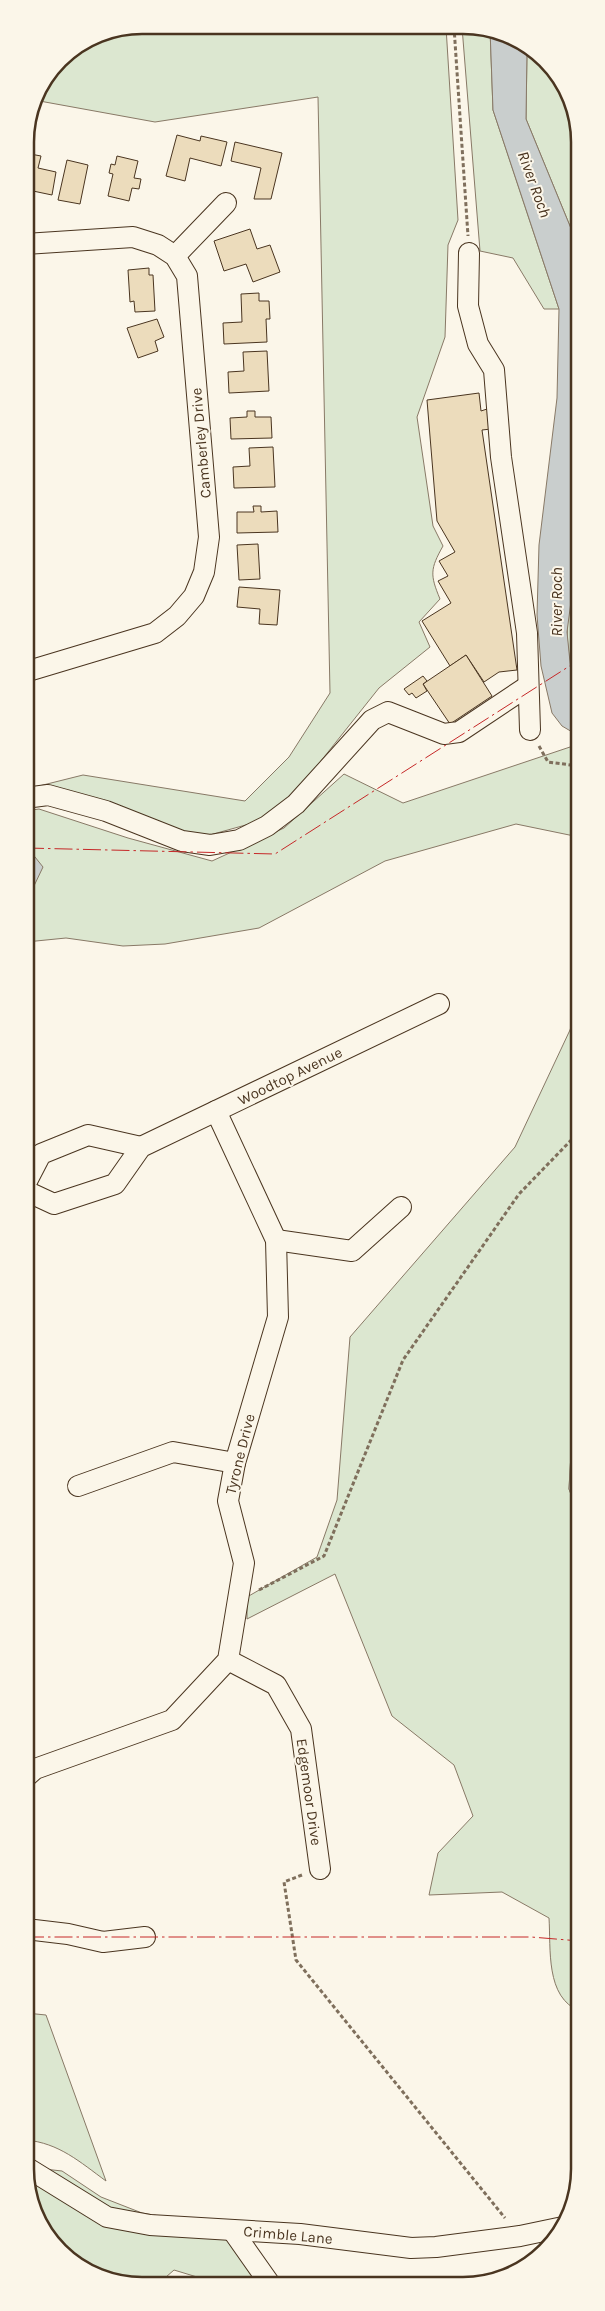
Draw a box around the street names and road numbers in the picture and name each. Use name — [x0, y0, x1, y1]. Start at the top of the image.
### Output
street label: Camberley Drive — [187, 387, 215, 499]
street label: Woodtop Avenue — [235, 1043, 345, 1109]
street label: Tyrone Drive — [221, 1412, 259, 1496]
street label: Edgemoor Drive — [293, 1737, 325, 1847]
street label: Crimble Lane — [243, 2222, 333, 2248]

